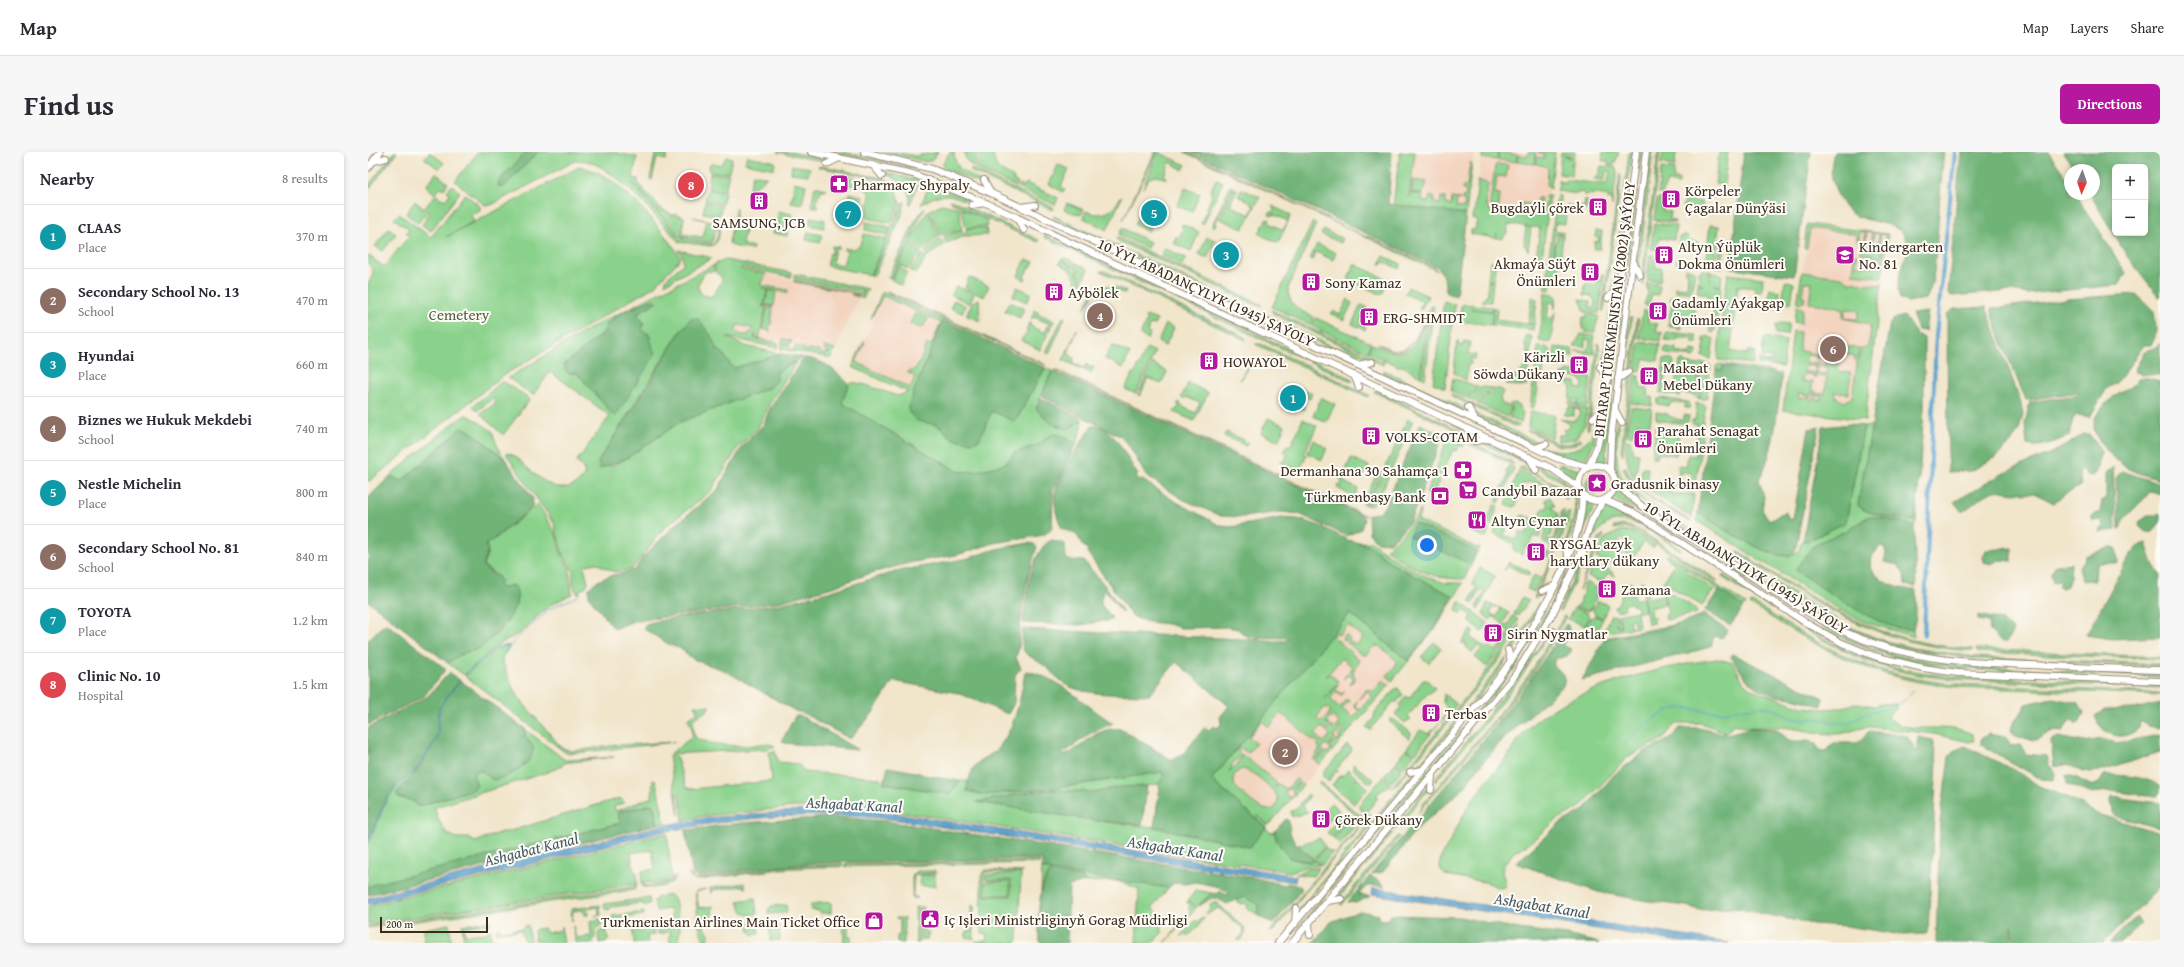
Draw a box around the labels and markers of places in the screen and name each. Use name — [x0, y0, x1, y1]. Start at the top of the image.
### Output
pin: 8 — [678, 170, 704, 200]
pharmacy icon: Pharmacy Shypaly — [828, 173, 850, 195]
place label: Pharmacy Shypaly — [853, 174, 970, 195]
place label: Körpeler Çagalar Dünýäsi — [1685, 180, 1786, 218]
building icon: Körpeler Çagalar Dünýäsi — [1660, 188, 1682, 210]
building icon: SAMSUNG, JCB — [748, 190, 770, 212]
building icon: Bugdaýli çörek — [1587, 196, 1609, 218]
place label: Bugdaýli çörek — [1491, 197, 1584, 218]
pin: 5 — [1141, 198, 1167, 228]
pin: 7 — [835, 199, 861, 229]
place label: SAMSUNG, JCB — [713, 212, 805, 233]
place label: Altyn Ýüplük Dokma Önümleri — [1678, 236, 1785, 274]
place label: Kindergarten No. 81 — [1859, 236, 1944, 274]
pin: 3 — [1213, 240, 1239, 270]
building icon: Altyn Ýüplük Dokma Önümleri — [1653, 244, 1675, 266]
school or university icon: Kindergarten No. 81 — [1834, 244, 1856, 266]
place label: Akmaýa Süýt Önümleri — [1494, 253, 1577, 291]
building icon: Akmaýa Süýt Önümleri — [1579, 261, 1601, 283]
building icon: Sony Kamaz — [1300, 271, 1322, 293]
place label: Sony Kamaz — [1325, 272, 1401, 293]
building icon: Aýbölek — [1043, 281, 1065, 303]
place label: Aýbölek — [1068, 282, 1119, 303]
place label: Gadamly Aýakgap Önümleri — [1672, 292, 1784, 330]
building icon: Gadamly Aýakgap Önümleri — [1647, 300, 1669, 322]
pin: 4 — [1087, 301, 1113, 331]
building icon: ERG-SHMIDT — [1358, 306, 1380, 328]
place label: ERG-SHMIDT — [1383, 307, 1466, 328]
pin: 6 — [1820, 334, 1846, 364]
place label: Kärizli Söwda Dükany — [1473, 346, 1566, 384]
building icon: HOWAYOL — [1198, 350, 1220, 372]
place label: HOWAYOL — [1223, 351, 1287, 372]
building icon: Kärizli Söwda Dükany — [1568, 354, 1590, 376]
place label: Maksat Mebel Dükany — [1663, 357, 1753, 395]
building icon: Maksat Mebel Dükany — [1638, 365, 1660, 387]
pin: 1 — [1280, 383, 1306, 413]
place label: Parahat Senagat Önümleri — [1657, 420, 1760, 458]
building icon: VOLKS-COTAM — [1360, 425, 1382, 447]
place label: VOLKS-COTAM — [1385, 426, 1478, 447]
building icon: Parahat Senagat Önümleri — [1632, 428, 1654, 450]
pharmacy icon: Dermanhana 30 Sahamça 1 — [1452, 459, 1474, 481]
place label: Dermanhana 30 Sahamça 1 — [1280, 460, 1449, 481]
place icon: Gradusnik binasy — [1586, 472, 1608, 494]
place label: Gradusnik binasy — [1611, 473, 1720, 494]
supermarket icon: Candybil Bazaar — [1457, 479, 1479, 501]
place label: Candybil Bazaar — [1482, 480, 1583, 501]
bank icon: Türkmenbaşy Bank — [1429, 485, 1451, 507]
place label: Türkmenbaşy Bank — [1305, 486, 1426, 507]
restaurant icon: Altyn Cynar — [1466, 509, 1488, 531]
place label: Altyn Cynar — [1491, 510, 1566, 531]
place label: RYSGAL azyk harytlary dükany — [1550, 533, 1660, 571]
building icon: RYSGAL azyk harytlary dükany — [1525, 541, 1547, 563]
building icon: Zamana — [1596, 578, 1618, 600]
place label: Zamana — [1621, 579, 1671, 600]
building icon: Sirin Nygmatlar — [1482, 622, 1504, 644]
place label: Sirin Nygmatlar — [1507, 623, 1608, 644]
building icon: Terbas — [1420, 702, 1442, 724]
place label: Terbas — [1445, 703, 1487, 724]
pin: 2 — [1272, 737, 1298, 767]
building icon: Çörek Dükany — [1310, 808, 1332, 830]
place label: Çörek Dükany — [1335, 809, 1423, 830]
public building icon: Iç Işleri Ministrliginyň Gorag Müdirligi — [919, 908, 941, 930]
place label: Iç Işleri Ministrliginyň Gorag Müdirligi — [944, 909, 1188, 930]
shop icon: Turkmenistan Airlines Main Ticket Office — [863, 910, 885, 932]
place label: Turkmenistan Airlines Main Ticket Office — [601, 911, 860, 932]

